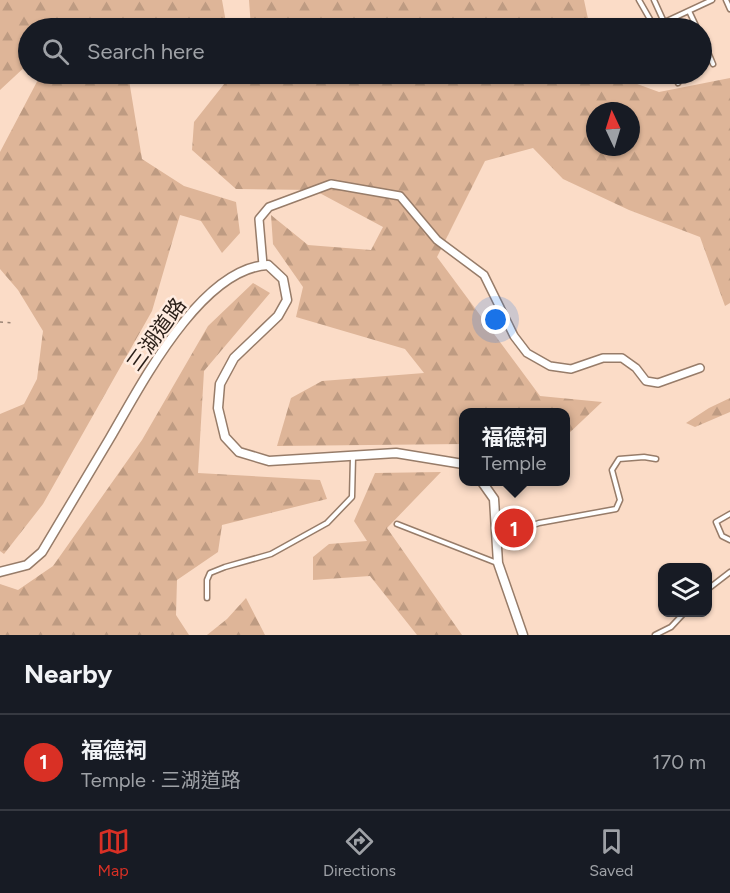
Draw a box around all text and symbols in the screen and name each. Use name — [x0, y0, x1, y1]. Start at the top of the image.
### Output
search box — [18, 18, 712, 84]
icon: search — [39, 35, 72, 68]
text: Search here — [87, 38, 205, 65]
north arrow — [586, 102, 640, 156]
street label: 三湖道路 — [121, 293, 191, 375]
your location — [481, 305, 510, 334]
popup — [459, 408, 570, 486]
text: 福德祠 — [481, 424, 548, 451]
text: Temple — [481, 451, 546, 475]
pin: 1 — [494, 506, 534, 550]
map controls — [658, 563, 712, 617]
button: layers — [658, 563, 712, 617]
text: Nearby — [24, 658, 112, 690]
text: 福德祠 — [81, 737, 147, 764]
text: 1 — [39, 750, 48, 774]
text: 170 m — [652, 750, 706, 774]
text: Temple · 三湖道路 — [81, 768, 241, 792]
tab: Map — [97, 825, 130, 880]
tab: Directions — [323, 825, 396, 880]
tab: Saved — [589, 825, 633, 880]

